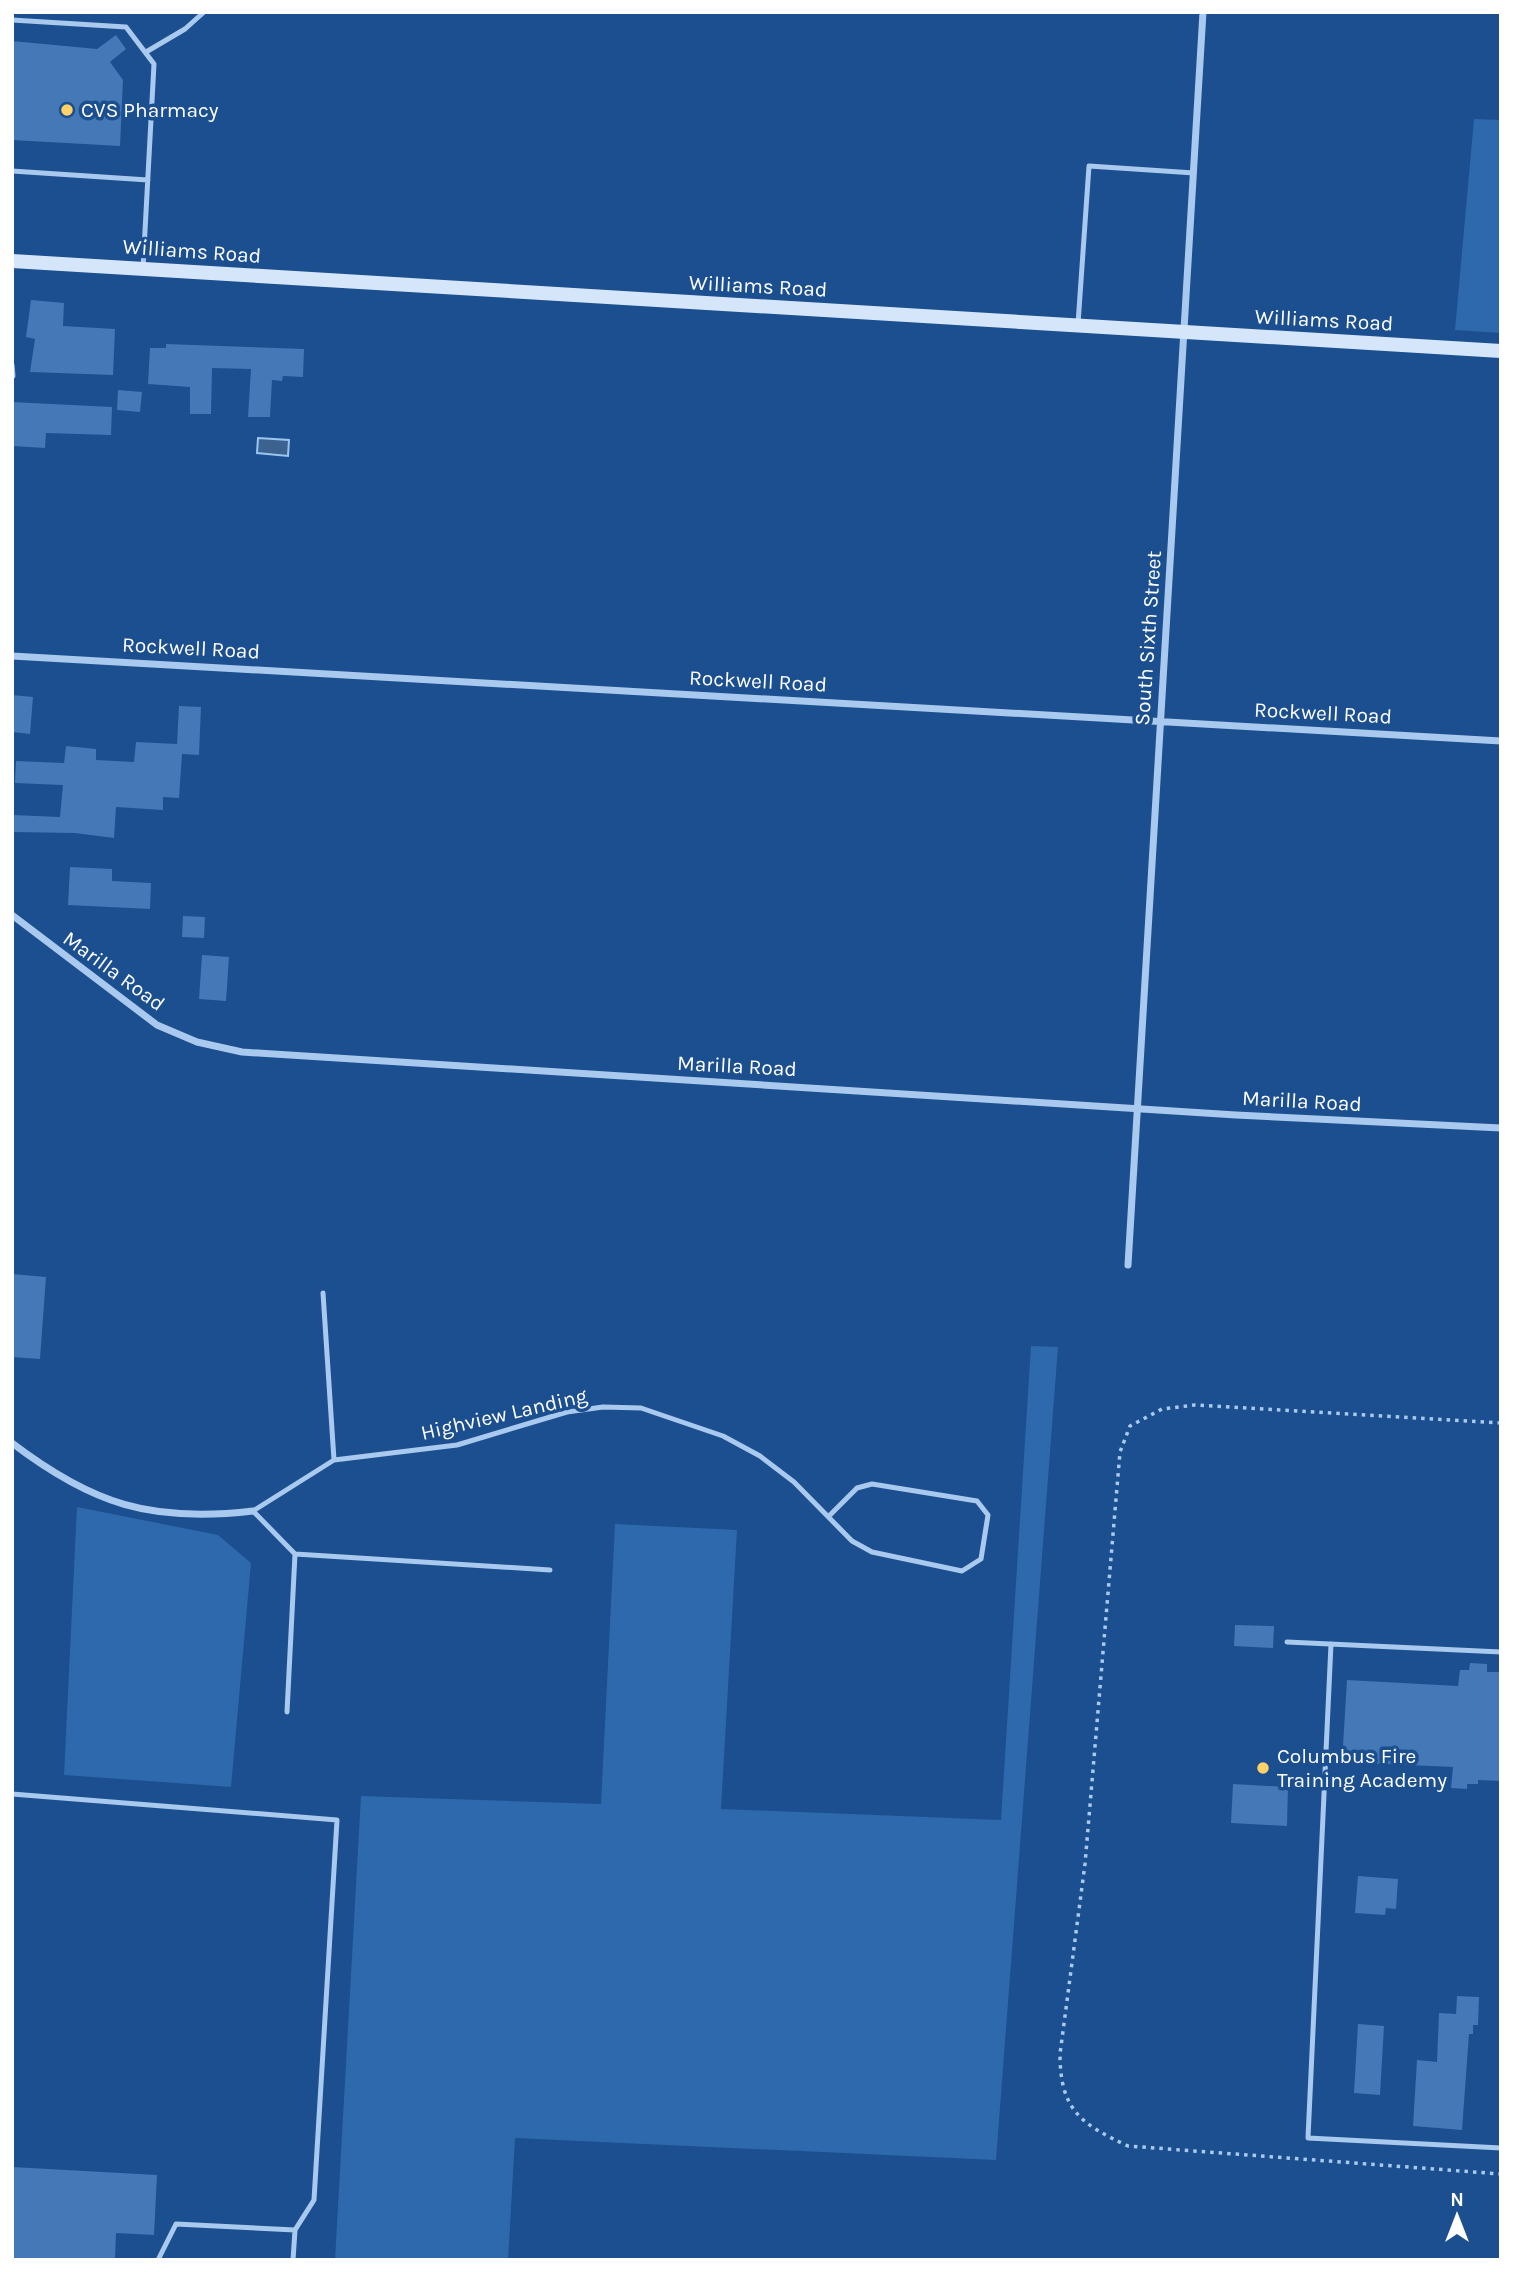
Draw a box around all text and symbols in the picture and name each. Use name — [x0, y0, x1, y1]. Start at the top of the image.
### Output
place label: CVS Pharmacy — [81, 98, 219, 122]
marker: CVS Pharmacy — [59, 102, 75, 118]
street label: Williams Road — [122, 234, 262, 268]
street label: Williams Road — [688, 270, 828, 302]
street label: Williams Road — [1254, 304, 1394, 336]
street label: South Sixth Street — [1130, 550, 1166, 726]
street label: Rockwell Road — [121, 632, 261, 664]
street label: Rockwell Road — [688, 665, 828, 697]
street label: Rockwell Road — [1253, 697, 1393, 729]
street label: Marilla Road — [58, 926, 170, 1016]
street label: Marilla Road — [677, 1051, 797, 1081]
street label: Marilla Road — [1242, 1086, 1362, 1116]
street label: Highview Landing — [419, 1383, 590, 1445]
place label: Columbus Fire Training Academy — [1277, 1744, 1447, 1792]
marker: Columbus Fire Training Academy — [1255, 1760, 1271, 1776]
north arrow — [1422, 2181, 1492, 2251]
text: N — [1450, 2189, 1464, 2211]

